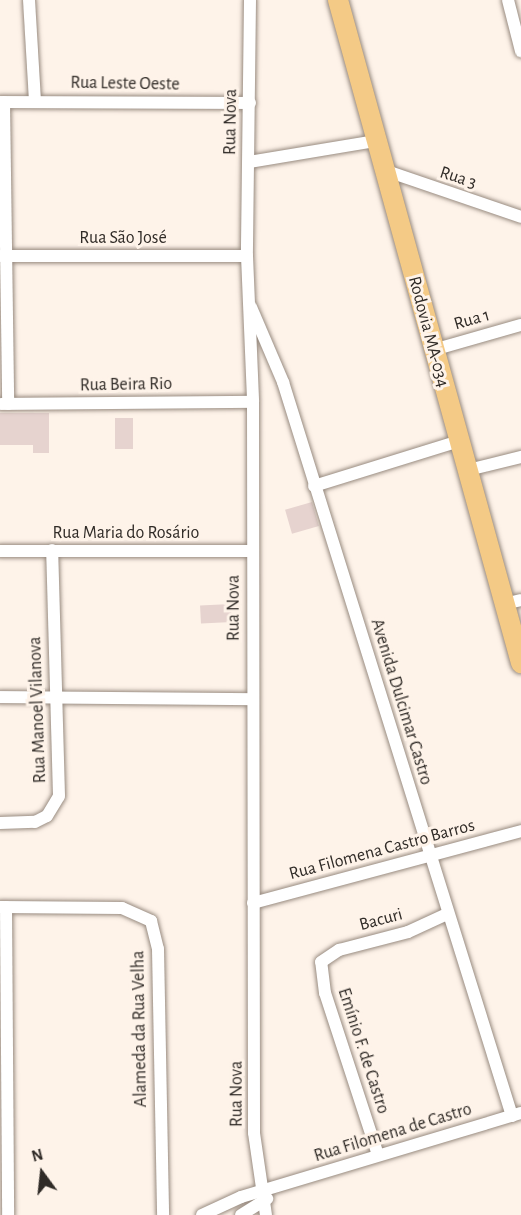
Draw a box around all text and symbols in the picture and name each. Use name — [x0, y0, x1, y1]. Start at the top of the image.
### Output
street label: Rua Leste Oeste — [70, 72, 180, 96]
street label: Rua Nova — [220, 89, 242, 155]
street label: Rua 3 — [437, 162, 479, 194]
street label: Rua São José — [79, 227, 167, 249]
street label: Rodovia MA-034 — [403, 274, 453, 390]
street label: Rua 1 — [452, 305, 492, 335]
street label: Rua Beira Rio — [80, 373, 172, 397]
street label: Rua Maria do Rosário — [53, 522, 199, 544]
street label: Rua Nova — [223, 575, 245, 641]
street label: Avenida Dulcimar Castro — [365, 616, 437, 788]
street label: Rua Manoel Vilanova — [25, 636, 51, 784]
street label: Rua Filomena Castro Barros — [287, 815, 477, 885]
street label: Bacuri — [357, 904, 405, 936]
street label: Alameda da Rua Velha — [128, 950, 152, 1108]
street label: Emínio F. de Castro — [332, 985, 394, 1117]
street label: Rua Nova — [226, 1061, 248, 1127]
street label: Rua Filomena de Castro — [311, 1099, 475, 1167]
north arrow — [12, 1143, 72, 1203]
text: N — [30, 1146, 45, 1165]

